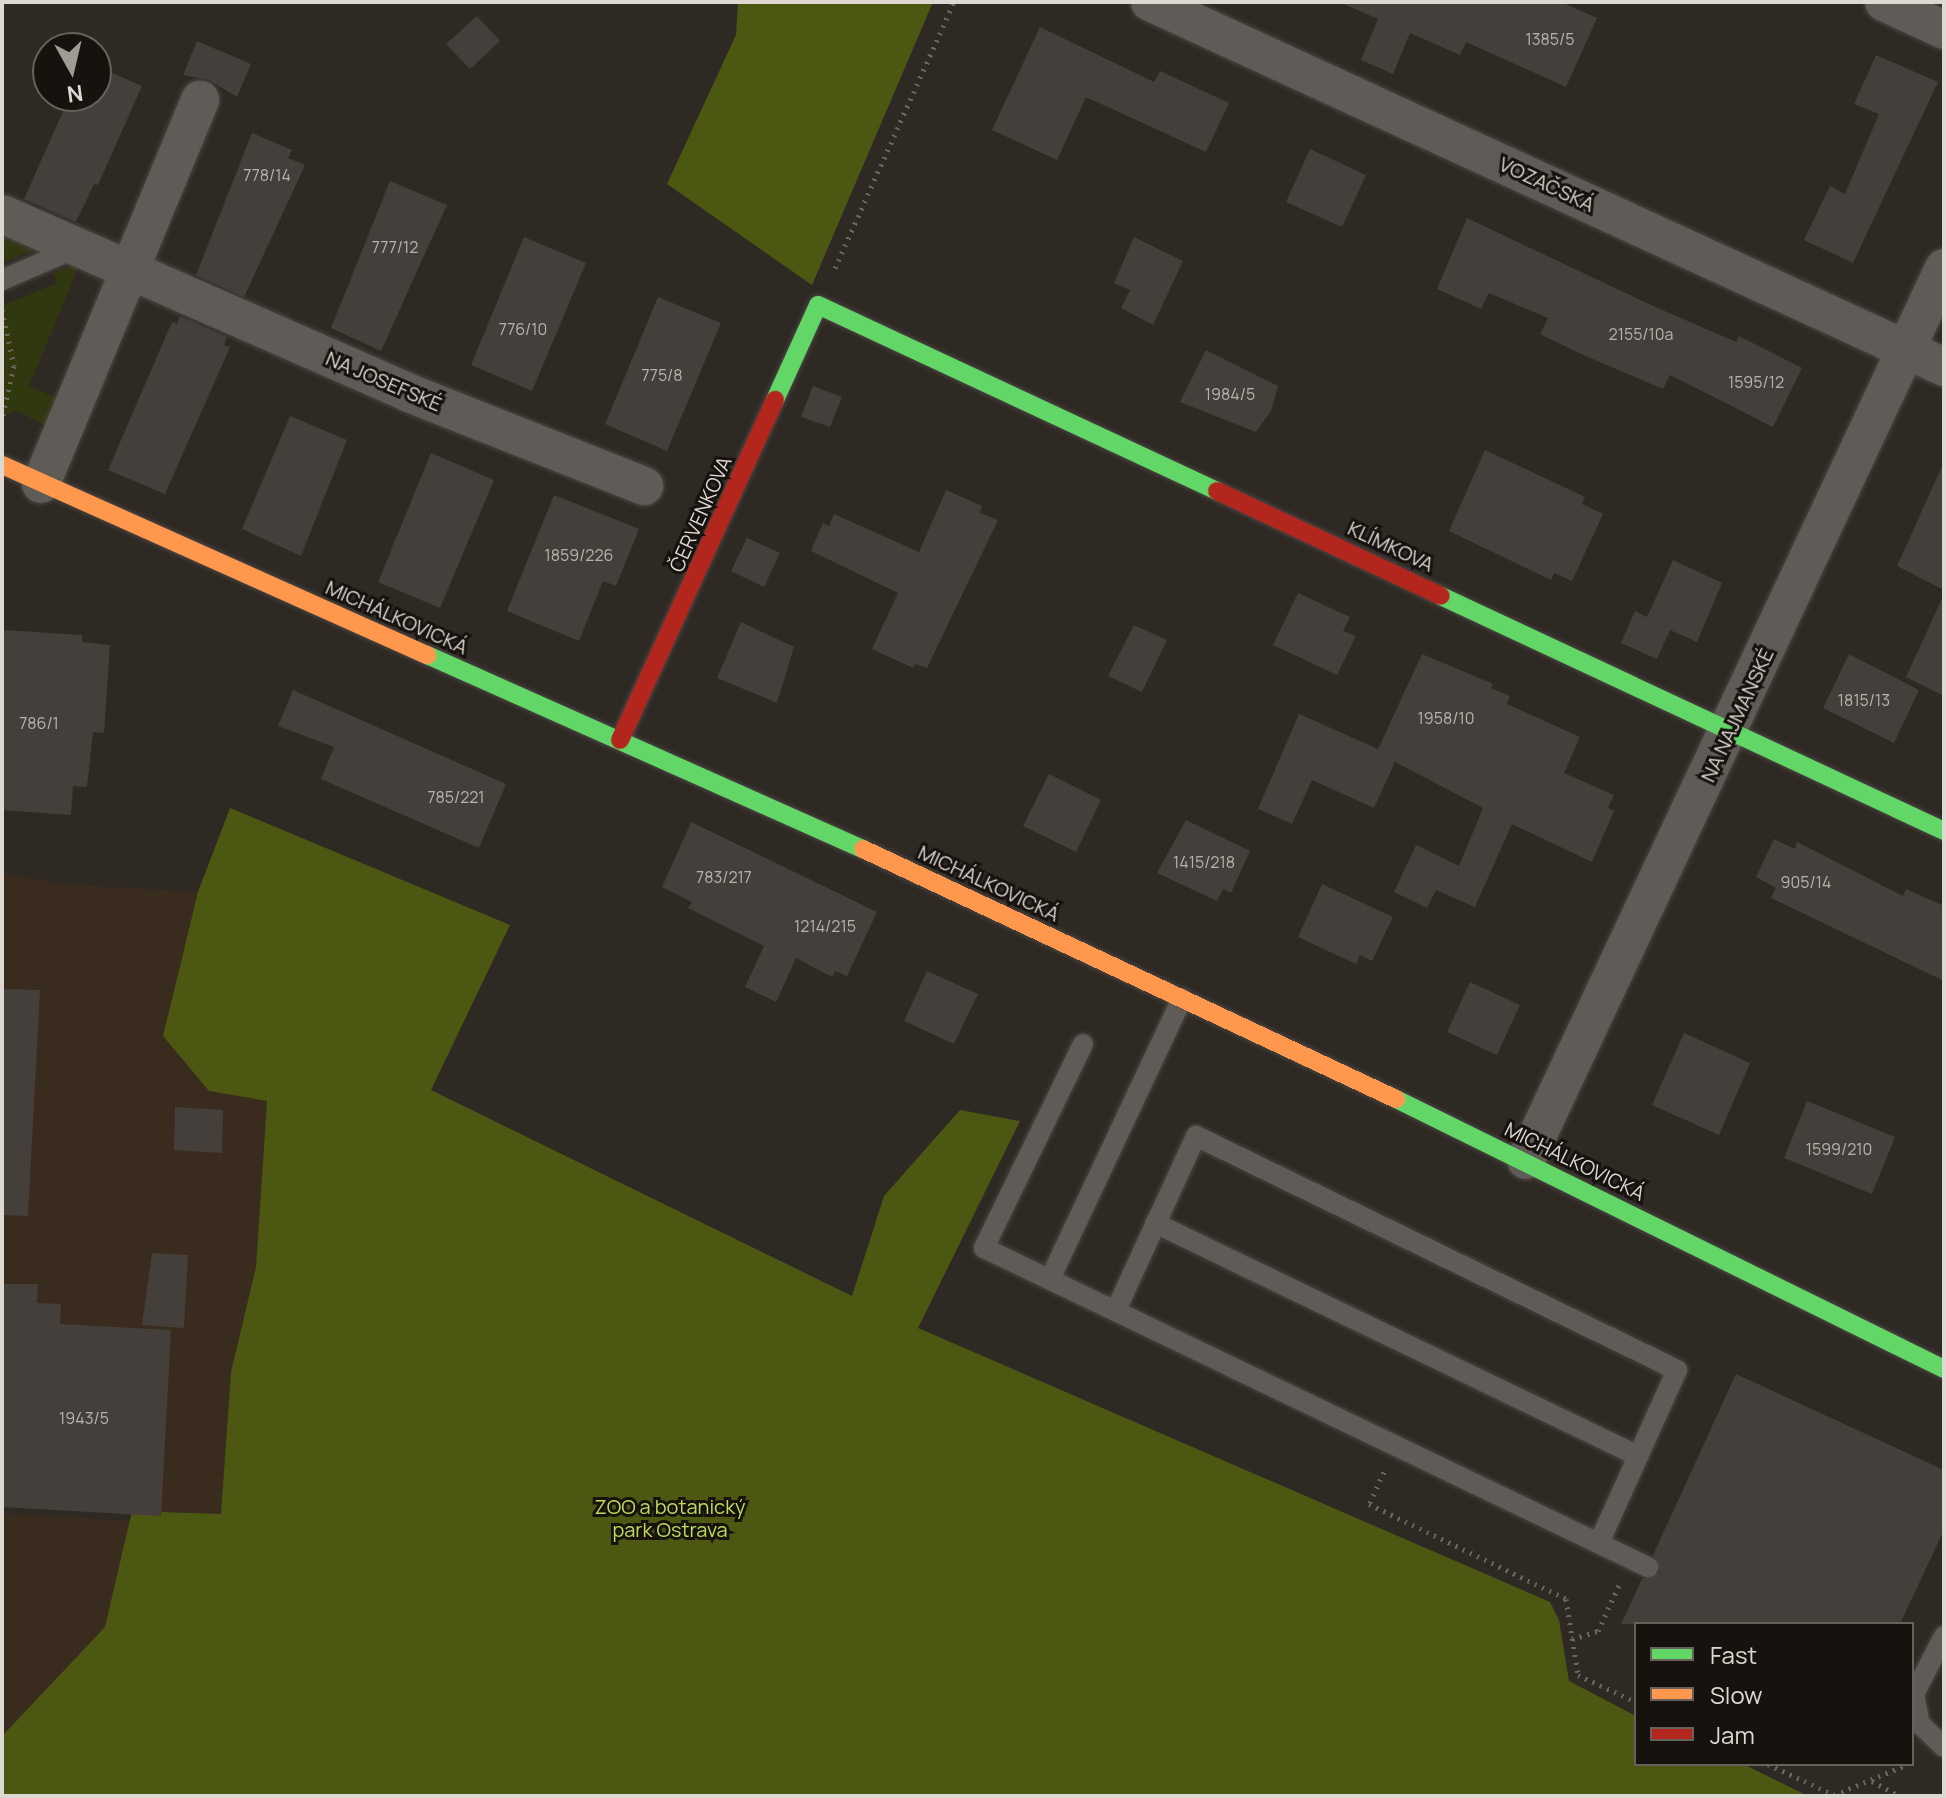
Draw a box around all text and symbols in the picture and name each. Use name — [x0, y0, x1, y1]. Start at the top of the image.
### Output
house number: 1385/5 — [1525, 29, 1575, 49]
north arrow — [32, 32, 112, 112]
text: N — [65, 78, 85, 110]
street label: VOZAČSKÁ — [1495, 151, 1599, 217]
house number: 778/14 — [243, 165, 291, 185]
house number: 777/12 — [372, 237, 418, 257]
house number: 776/10 — [499, 319, 547, 339]
house number: 2155/10a — [1609, 324, 1673, 344]
street label: NA JOSEFSKÉ — [322, 346, 446, 416]
house number: 775/8 — [641, 365, 683, 385]
house number: 1595/12 — [1728, 372, 1784, 392]
house number: 1984/5 — [1205, 384, 1255, 404]
street label: ČERVENKOVA — [664, 453, 736, 575]
street label: KLÍMKOVA — [1344, 516, 1438, 576]
house number: 1859/226 — [544, 545, 614, 565]
street label: MICHÁLKOVICKÁ — [322, 575, 472, 659]
street label: NA NAJMANSKÉ — [1696, 644, 1778, 786]
house number: 1815/13 — [1838, 690, 1890, 710]
house number: 1958/10 — [1418, 708, 1474, 728]
house number: 786/1 — [19, 713, 59, 733]
house number: 785/221 — [427, 787, 485, 807]
street label: MICHÁLKOVICKÁ — [915, 840, 1063, 926]
house number: 1415/218 — [1173, 852, 1235, 872]
house number: 783/217 — [696, 867, 752, 887]
house number: 905/14 — [1781, 872, 1831, 892]
house number: 1214/215 — [794, 916, 856, 936]
street label: MICHÁLKOVICKÁ — [1501, 1117, 1649, 1205]
house number: 1599/210 — [1806, 1139, 1872, 1159]
house number: 1943/5 — [59, 1408, 109, 1428]
park label: ZOO a botanický park Ostrava — [594, 1494, 746, 1541]
legend — [1634, 1622, 1914, 1766]
text: Fast — [1710, 1638, 1757, 1671]
text: Slow — [1710, 1678, 1763, 1711]
text: Jam — [1710, 1718, 1755, 1751]

